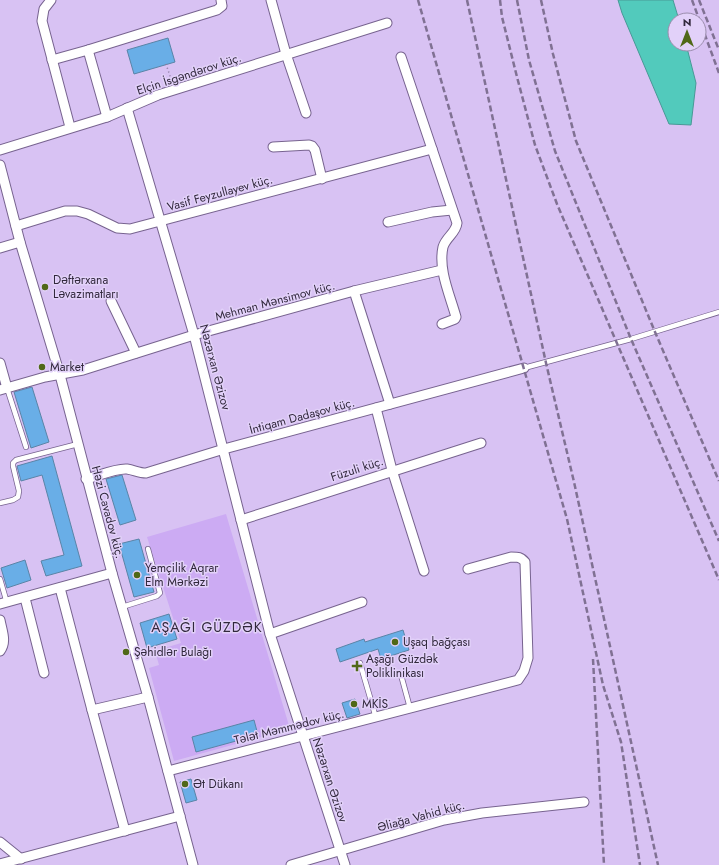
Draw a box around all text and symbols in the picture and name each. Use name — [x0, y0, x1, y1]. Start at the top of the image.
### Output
north arrow — [667, 12, 707, 52]
text: N — [683, 14, 691, 30]
street label: Elçin İsgəndərov küç. — [134, 49, 244, 99]
street label: Vasif Feyzullayev küç. — [165, 170, 275, 216]
place label: Dəftərxana Ləvazimatları — [53, 271, 119, 303]
street label: Mehman Mənsimov küç. — [213, 276, 337, 326]
marker: Dəftərxana Ləvazimatları — [40, 282, 50, 292]
street label: Nəzərxan Əzizov — [195, 322, 235, 413]
place label: Market — [50, 358, 84, 376]
marker: Market — [37, 362, 47, 372]
street label: İntiqam Dadaşov küç. — [247, 393, 357, 439]
street label: Füzuli küç. — [328, 452, 386, 486]
street label: Həzi Cavadov küç. — [87, 464, 129, 560]
place label: Yemçilik Aqrar Elm Mərkəzi — [145, 559, 219, 591]
marker: Yemçilik Aqrar Elm Mərkəzi — [132, 570, 142, 580]
district label: AŞAĞI GÜZDƏK — [151, 617, 263, 637]
place label: Uşaq bağçası — [403, 633, 470, 651]
marker: Uşaq bağçası — [390, 637, 400, 647]
place label: Şəhidlər Bulağı — [134, 643, 212, 661]
marker: Şəhidlər Bulağı — [121, 647, 131, 657]
place label: Aşağı Güzdək Poliklinikası — [366, 650, 439, 682]
marker: Aşağı Güzdək Poliklinikası — [351, 660, 363, 672]
place label: MKİS — [362, 695, 388, 713]
marker: MKİS — [349, 699, 359, 709]
street label: Tələt Məmmədov küç. — [232, 705, 346, 749]
street label: Nəzərxan Əzizov — [308, 735, 352, 825]
place label: Ət Dükanı — [193, 775, 243, 793]
marker: Ət Dükanı — [180, 779, 190, 789]
street label: Əliağa Vahid küç. — [375, 796, 467, 836]

